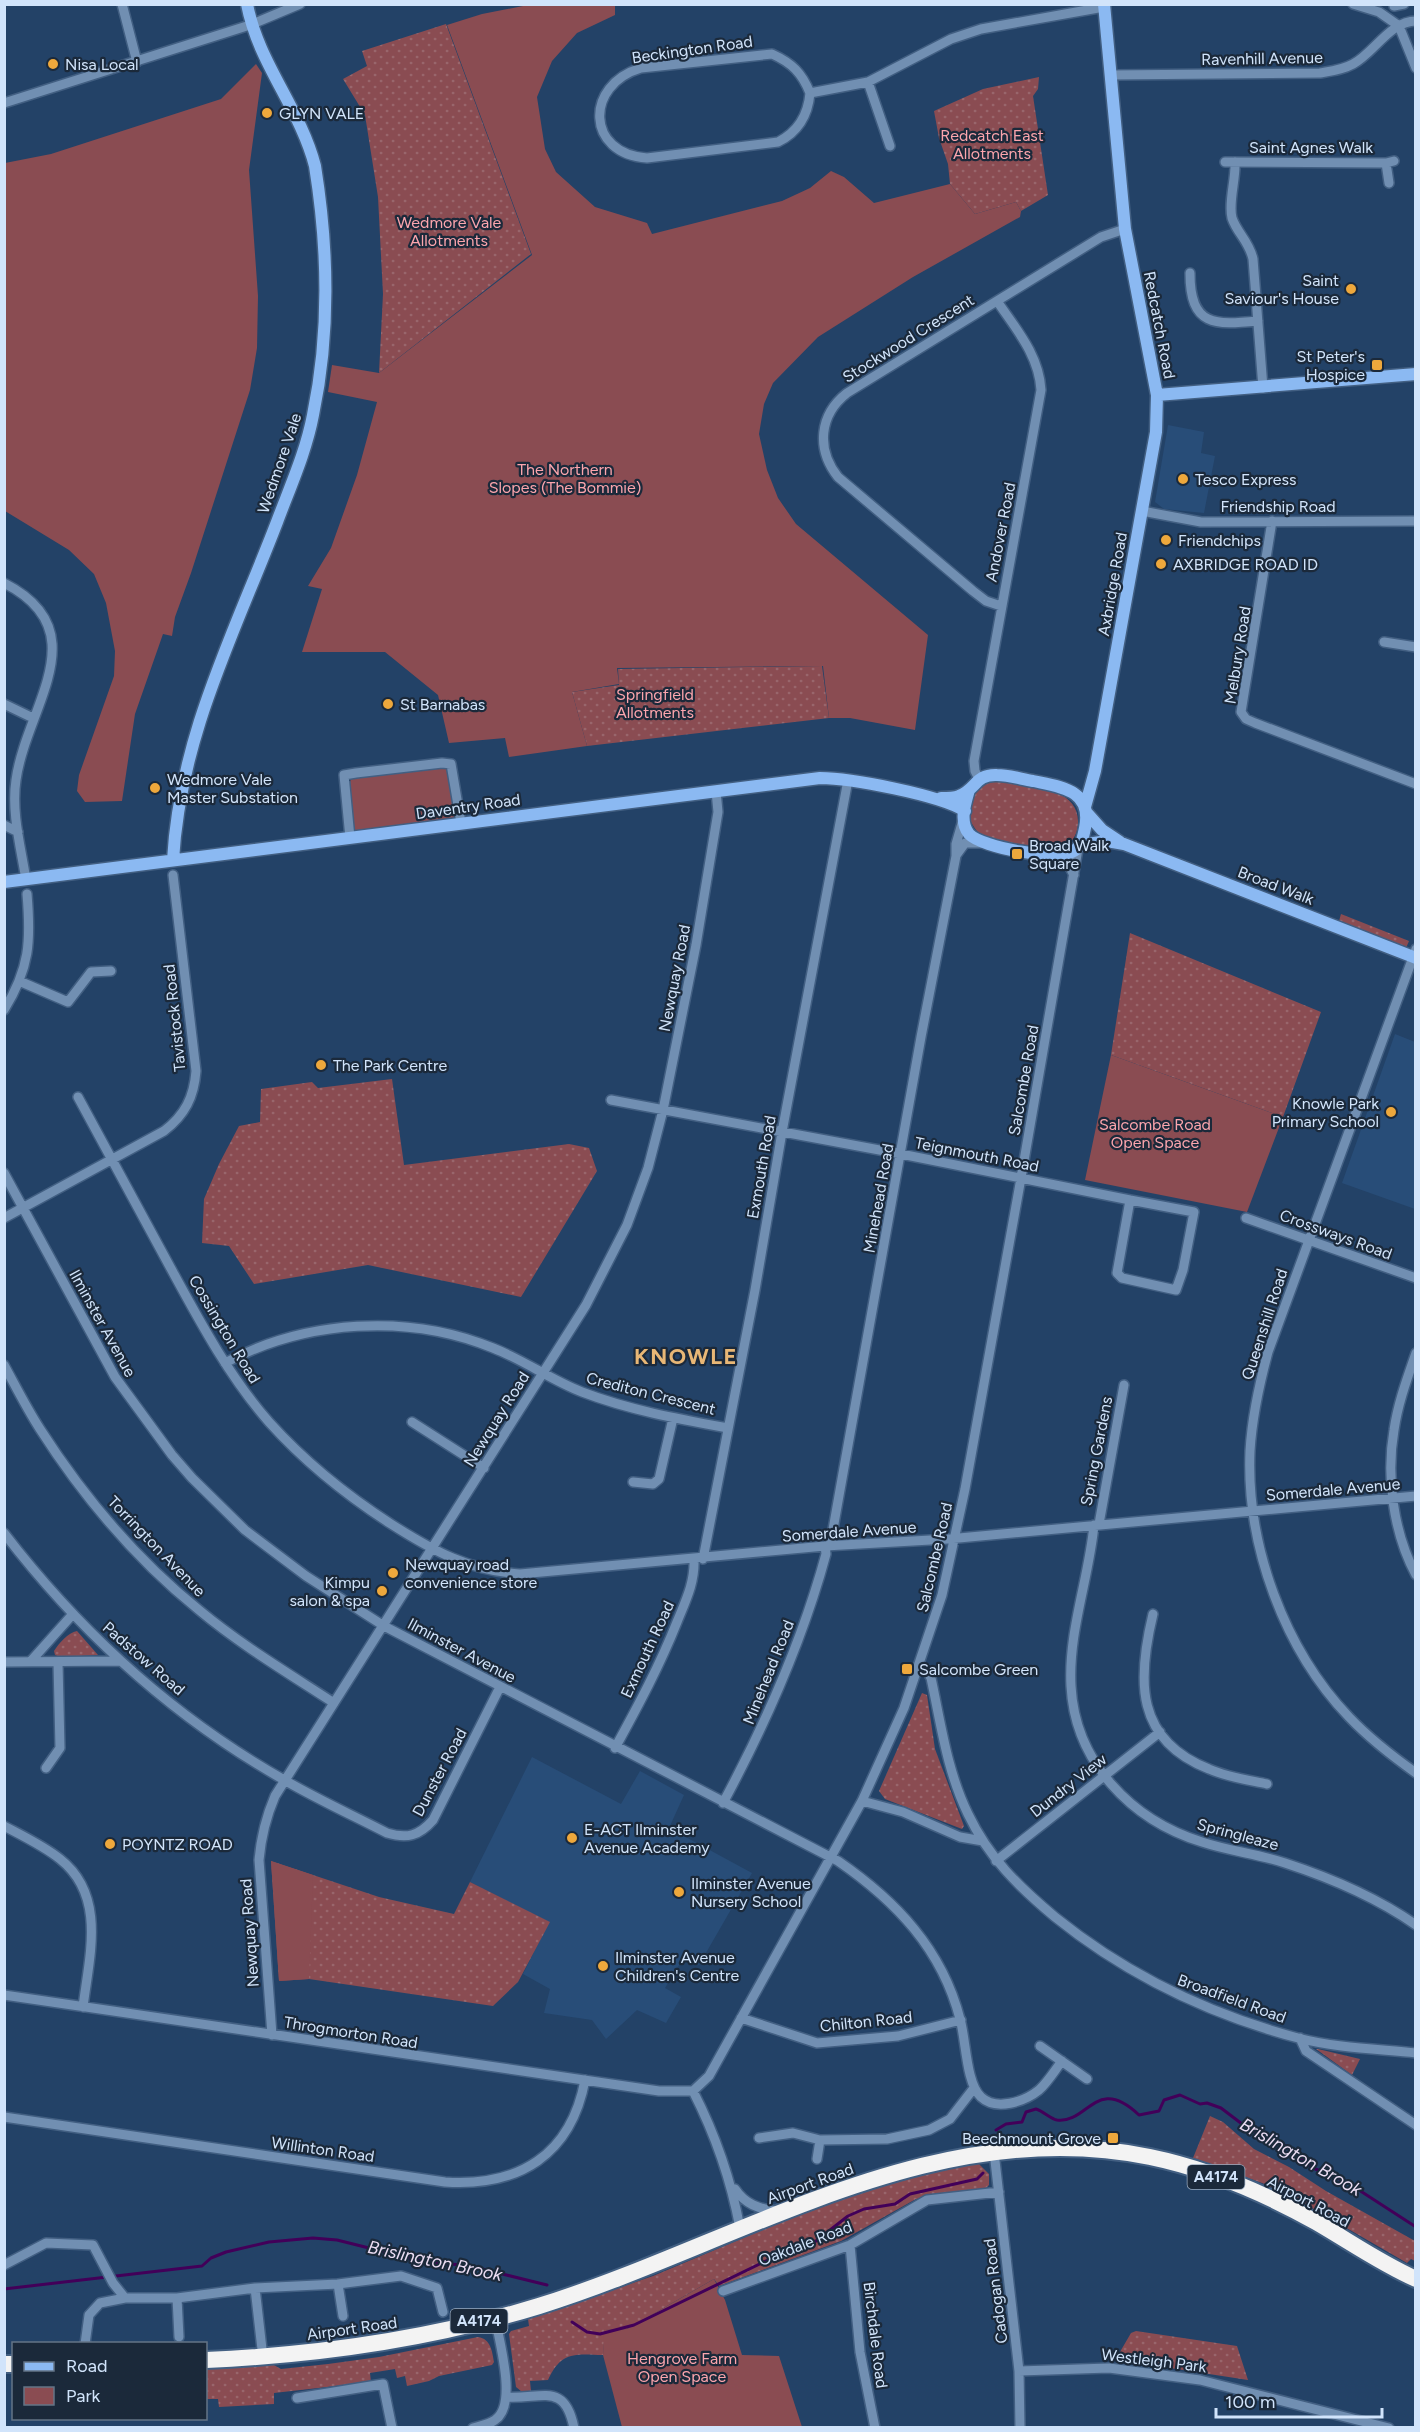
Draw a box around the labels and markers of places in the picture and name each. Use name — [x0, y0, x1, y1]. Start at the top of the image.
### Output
place label: Nisa Local — [65, 55, 139, 74]
marker: Nisa Local — [46, 57, 60, 71]
place label: GLYN VALE — [279, 104, 364, 123]
marker: GLYN VALE — [260, 106, 274, 120]
place label: Saint Saviour's House — [1224, 271, 1339, 308]
marker: Saint Saviour's House — [1344, 282, 1358, 296]
place label: St Peter's Hospice — [1297, 347, 1365, 384]
marker: St Peter's Hospice — [1370, 358, 1384, 372]
place label: Tesco Express — [1195, 470, 1297, 489]
marker: Tesco Express — [1176, 472, 1190, 486]
place label: Friendchips — [1178, 531, 1261, 550]
marker: Friendchips — [1159, 533, 1173, 547]
place label: AXBRIDGE ROAD ID — [1173, 555, 1318, 574]
marker: AXBRIDGE ROAD ID — [1154, 557, 1168, 571]
place label: St Barnabas — [400, 695, 485, 714]
marker: St Barnabas — [381, 697, 395, 711]
place label: Wedmore Vale Master Substation — [167, 770, 298, 807]
marker: Wedmore Vale Master Substation — [148, 781, 162, 795]
place label: Broad Walk Square — [1029, 836, 1109, 873]
marker: Broad Walk Square — [1010, 847, 1024, 861]
place label: The Park Centre — [333, 1056, 447, 1075]
marker: The Park Centre — [314, 1058, 328, 1072]
place label: Knowle Park Primary School — [1272, 1094, 1379, 1131]
marker: Knowle Park Primary School — [1384, 1105, 1398, 1119]
place label: Newquay road convenience store — [405, 1555, 537, 1592]
marker: Newquay road convenience store — [386, 1566, 400, 1580]
place label: Kimpu salon & spa — [289, 1573, 370, 1610]
marker: Kimpu salon & spa — [375, 1584, 389, 1598]
place label: Salcombe Green — [919, 1660, 1038, 1679]
marker: Salcombe Green — [900, 1662, 914, 1676]
place label: E-ACT Ilminster Avenue Academy — [584, 1820, 710, 1857]
marker: E-ACT Ilminster Avenue Academy — [565, 1831, 579, 1845]
place label: POYNTZ ROAD — [122, 1835, 233, 1854]
marker: POYNTZ ROAD — [103, 1837, 117, 1851]
place label: Ilminster Avenue Nursery School — [691, 1874, 811, 1911]
marker: Ilminster Avenue Nursery School — [672, 1885, 686, 1899]
place label: Ilminster Avenue Children's Centre — [615, 1948, 739, 1985]
marker: Ilminster Avenue Children's Centre — [596, 1959, 610, 1973]
place label: Beechmount Grove — [962, 2129, 1101, 2148]
marker: Beechmount Grove — [1106, 2131, 1120, 2145]

